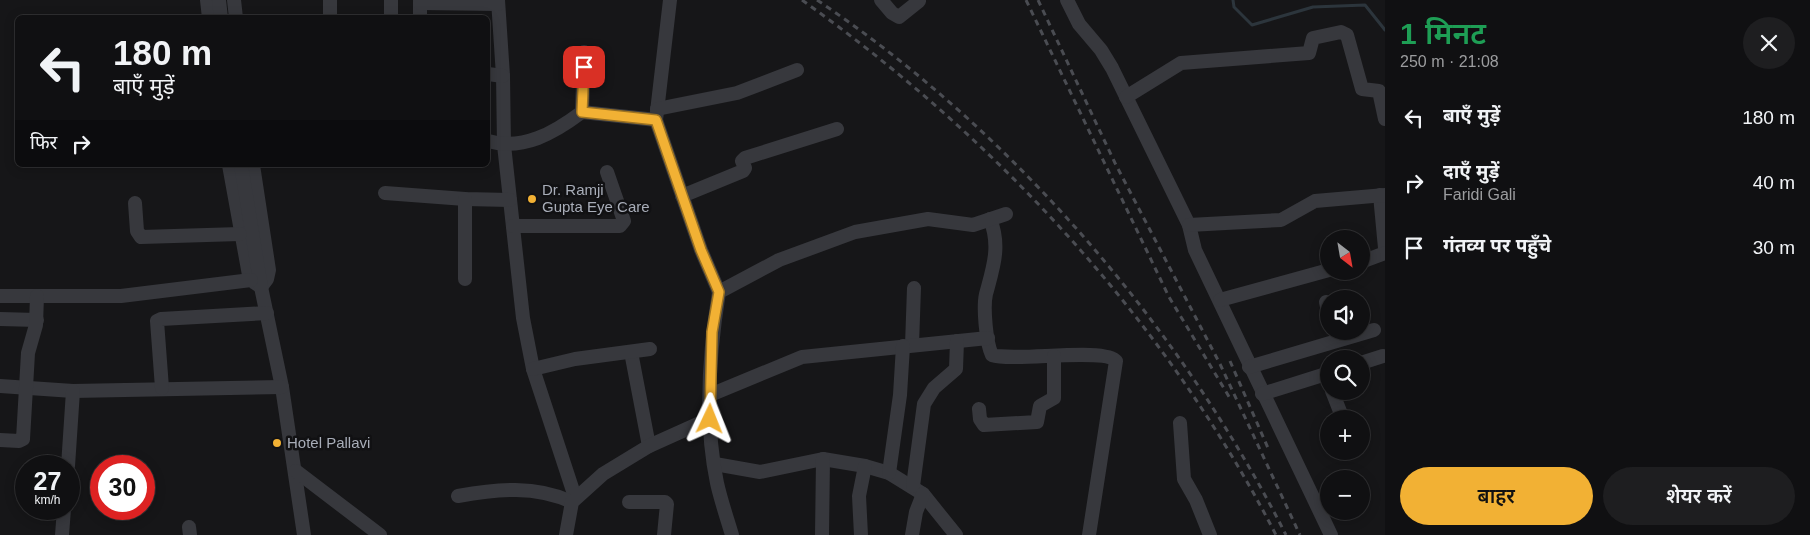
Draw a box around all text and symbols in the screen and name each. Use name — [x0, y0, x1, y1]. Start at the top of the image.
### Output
text: 1 मिनट — [1400, 17, 1486, 50]
button: close — [1743, 17, 1795, 69]
text: 180 m — [113, 33, 212, 72]
icon: left — [30, 35, 95, 100]
pin — [563, 46, 605, 88]
icon: arrive — [570, 53, 598, 81]
text: 250 m · 21:08 — [1400, 53, 1499, 70]
text: बाएँ मुड़ें — [113, 74, 174, 99]
icon: left — [1400, 104, 1428, 132]
text: बाएँ मुड़ें — [1443, 105, 1500, 126]
text: 180 m — [1742, 107, 1795, 128]
icon: right — [67, 130, 95, 158]
text: फिर — [30, 132, 57, 153]
text: दाएँ मुड़ें — [1443, 161, 1499, 182]
icon: right — [1400, 169, 1428, 197]
text: 40 m — [1753, 172, 1795, 193]
place label: Dr. Ramji Gupta Eye Care — [542, 181, 650, 215]
text: Faridi Gali — [1443, 186, 1516, 203]
marker: Dr. Ramji Gupta Eye Care — [526, 193, 538, 205]
north arrow — [1320, 230, 1370, 280]
map controls — [1320, 230, 1370, 520]
icon: arrive — [1400, 234, 1428, 262]
text: गंतव्य पर पहुँचे — [1443, 235, 1551, 256]
text: 30 m — [1753, 237, 1795, 258]
button: sound — [1320, 290, 1370, 340]
button: search — [1320, 350, 1370, 400]
position arrow — [683, 392, 735, 444]
button: + — [1320, 410, 1370, 460]
place label: Hotel Pallavi — [287, 434, 370, 451]
marker: Hotel Pallavi — [271, 437, 283, 449]
speed limit sign: 30 — [90, 455, 155, 520]
text: 27 — [34, 467, 61, 495]
button: बाहर — [1400, 467, 1593, 525]
button: शेयर करें — [1603, 467, 1795, 525]
button: − — [1320, 470, 1370, 520]
text: km/h — [34, 493, 61, 507]

